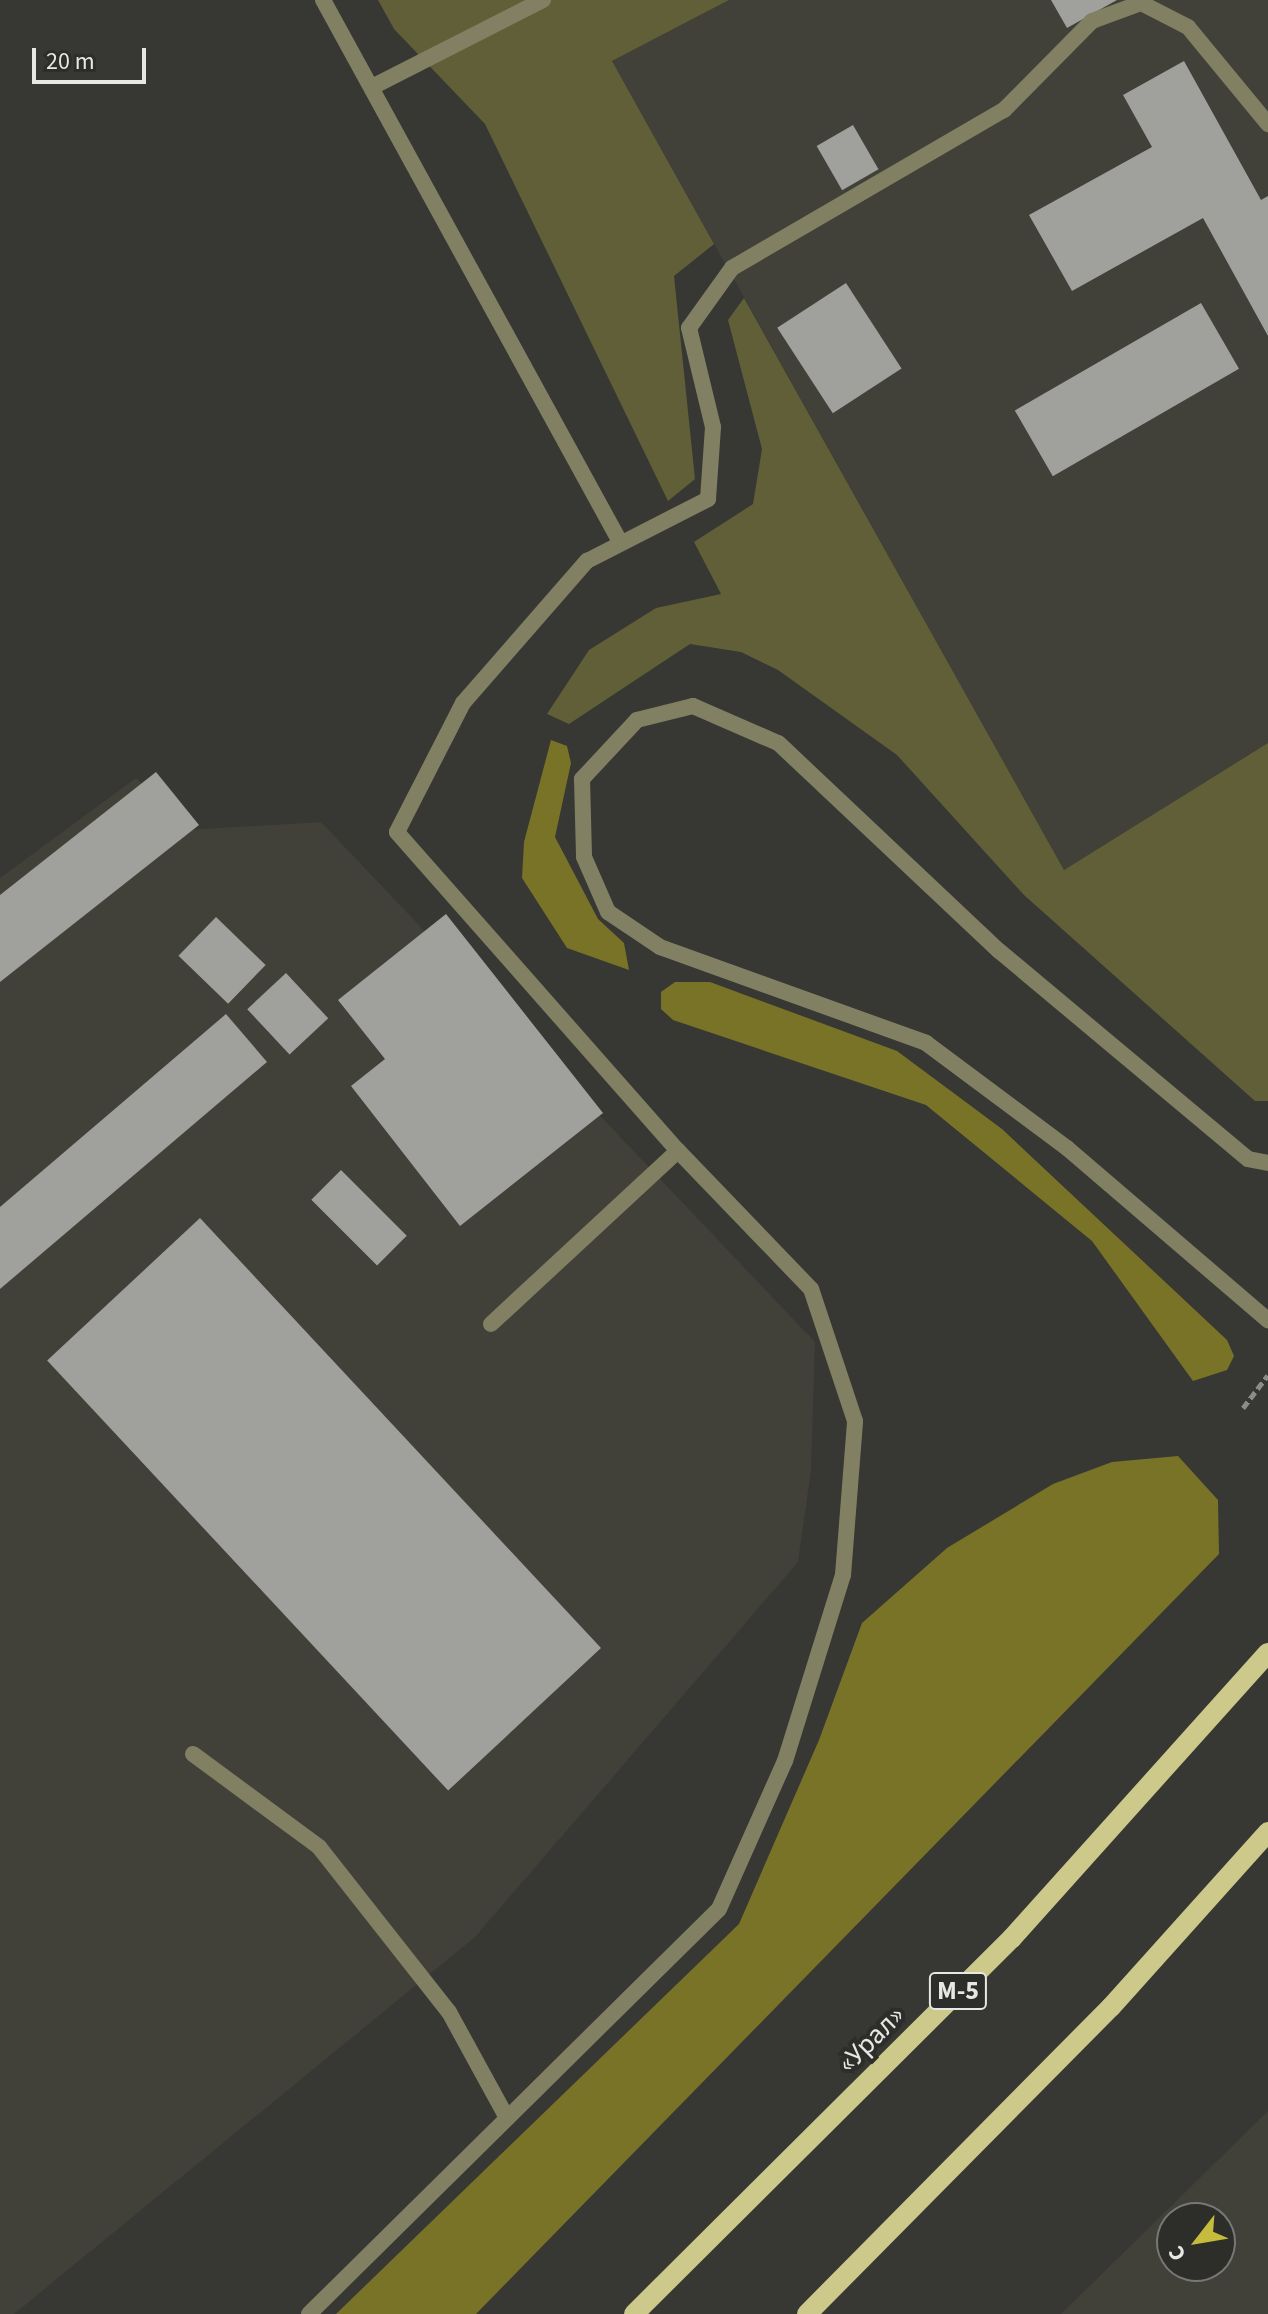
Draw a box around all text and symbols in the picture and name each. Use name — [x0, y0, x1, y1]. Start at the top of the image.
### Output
scale bar — [36, 32, 150, 82]
text: 20 m — [46, 44, 95, 79]
road number: М-5 — [928, 1969, 988, 2013]
street label: «Урал» — [831, 1999, 911, 2079]
north arrow — [1156, 2202, 1236, 2282]
text: С — [1160, 2240, 1194, 2267]

